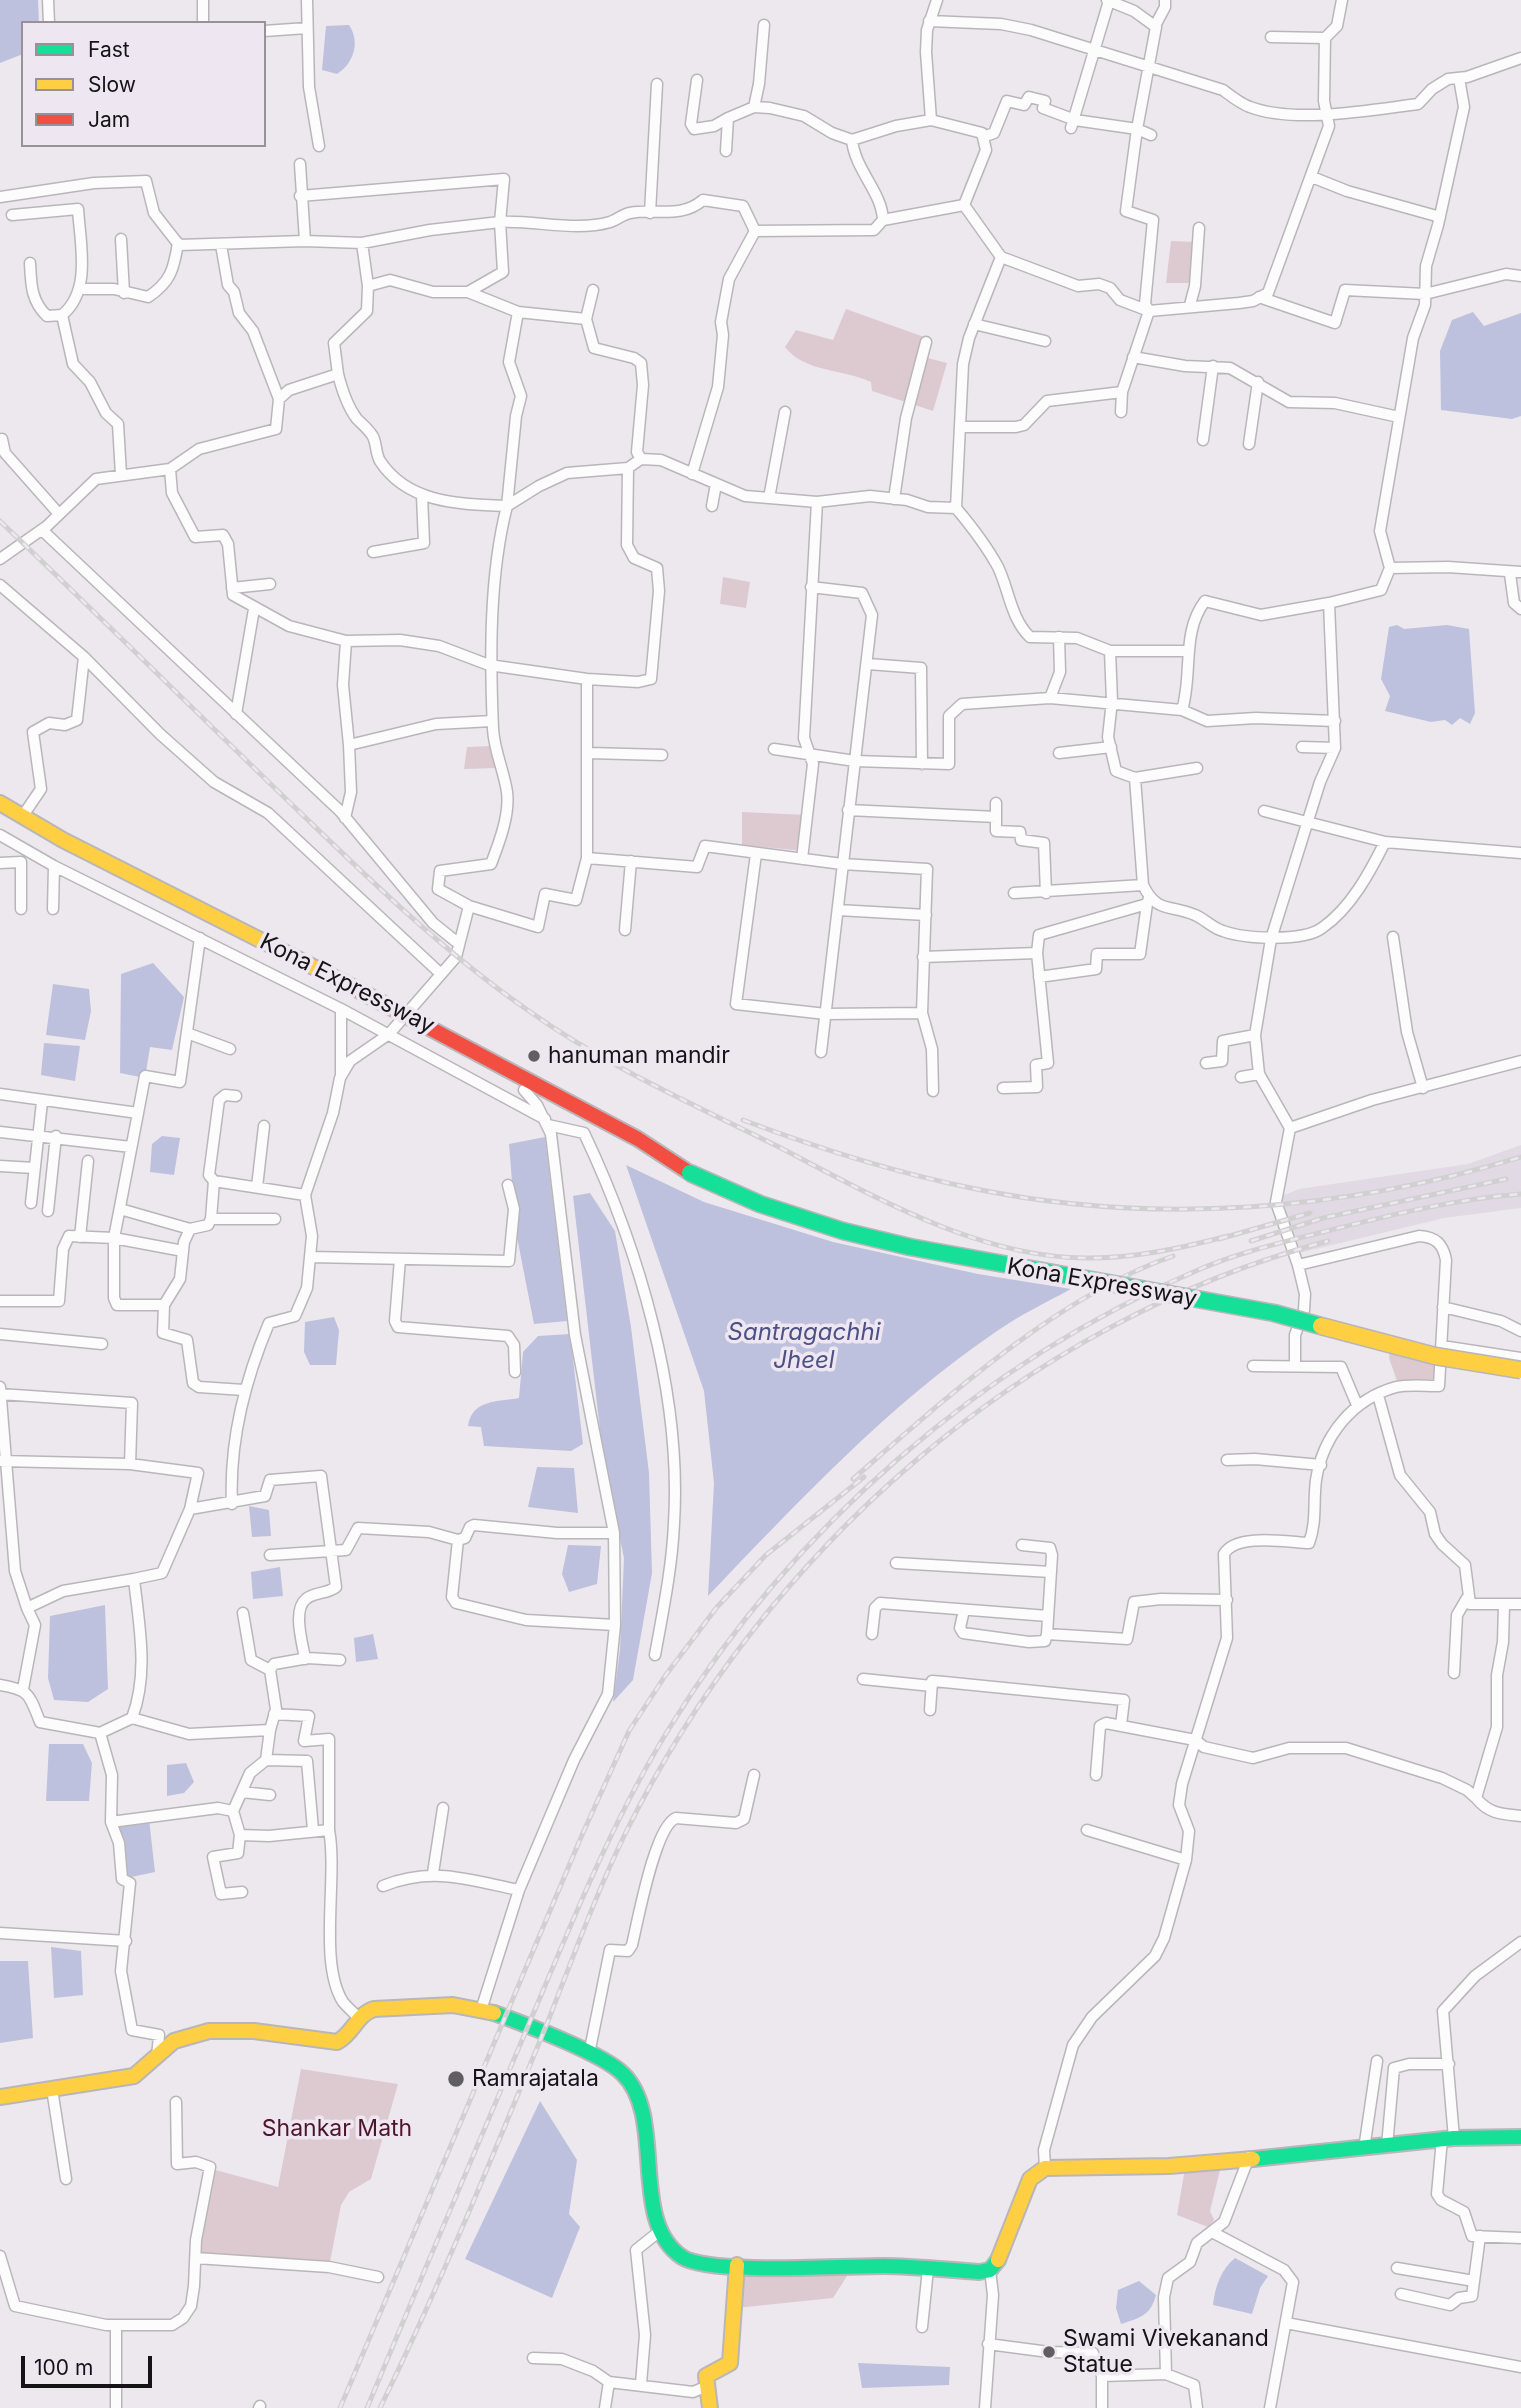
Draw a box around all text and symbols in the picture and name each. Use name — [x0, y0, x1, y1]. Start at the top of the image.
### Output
legend — [21, 21, 266, 147]
text: Fast — [88, 37, 130, 62]
text: Slow — [88, 72, 136, 97]
text: Jam — [88, 107, 130, 132]
street label: Kona Expressway — [255, 928, 439, 1040]
place label: hanuman mandir — [548, 1042, 730, 1070]
marker: hanuman mandir — [526, 1048, 542, 1064]
street label: Kona Expressway — [1005, 1253, 1199, 1313]
water label: Santragachhi Jheel — [728, 1319, 880, 1375]
place label: Ramrajatala — [472, 2065, 599, 2093]
marker: Ramrajatala — [446, 2069, 466, 2089]
park label: Shankar Math — [262, 2115, 412, 2143]
place label: Swami Vivekanand Statue — [1063, 2325, 1269, 2379]
scale bar — [24, 2342, 156, 2386]
marker: Swami Vivekanand Statue — [1041, 2344, 1057, 2360]
text: 100 m — [34, 2355, 93, 2380]

